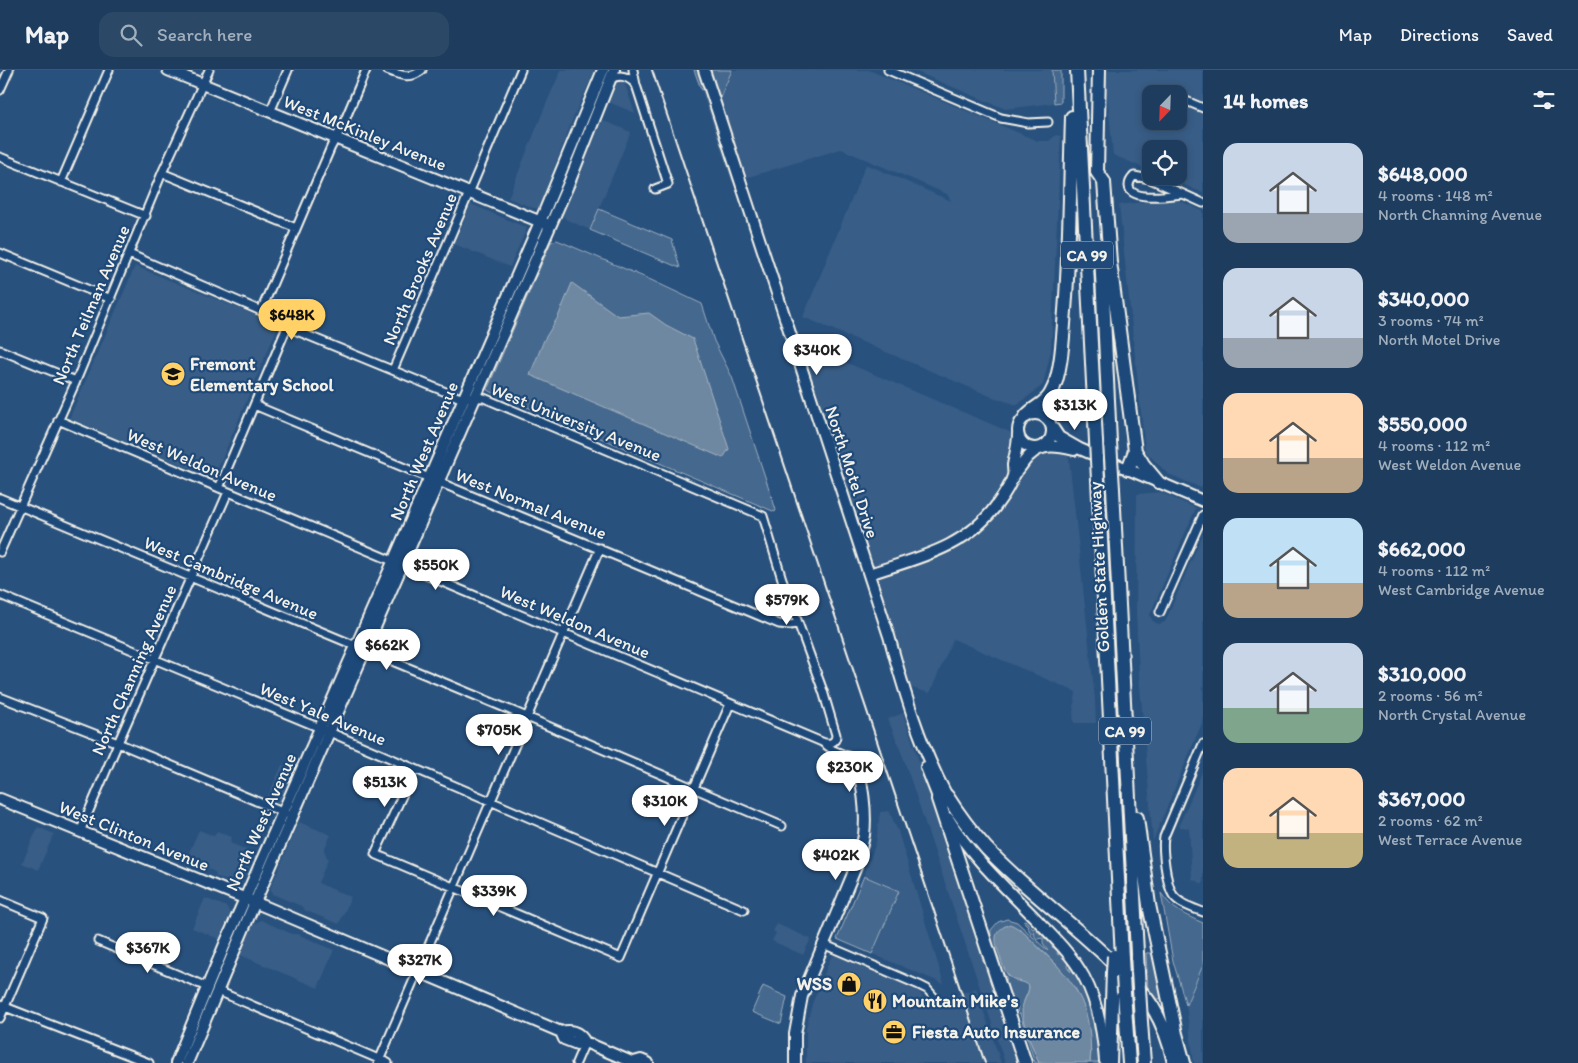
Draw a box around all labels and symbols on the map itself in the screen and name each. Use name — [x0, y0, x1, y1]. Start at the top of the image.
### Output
north arrow — [1142, 85, 1188, 130]
street label: West McKinley Avenue — [280, 90, 450, 176]
street label: North Brooks Avenue — [378, 189, 462, 349]
street label: North Teilman Avenue — [47, 222, 135, 388]
road number: CA 99 — [1061, 242, 1113, 268]
pin: $648K — [257, 298, 327, 341]
pin: $340K — [782, 334, 852, 376]
place label: Fremont Elementary School — [190, 353, 334, 396]
school or university icon: Fremont Elementary School — [160, 361, 186, 387]
street label: North West Avenue — [385, 378, 463, 524]
street label: West University Avenue — [488, 378, 664, 466]
pin: $313K — [1040, 388, 1110, 431]
street label: North Motel Drive — [820, 403, 884, 541]
street label: West Weldon Avenue — [124, 423, 280, 507]
street label: West Normal Avenue — [452, 464, 610, 544]
street label: Golden State Highway — [1084, 481, 1114, 653]
street label: West Cambridge Avenue — [140, 531, 322, 625]
pin: $550K — [401, 548, 471, 591]
street label: West Weldon Avenue — [497, 580, 653, 664]
street label: North Channing Avenue — [86, 581, 182, 759]
pin: $579K — [752, 584, 822, 626]
pin: $662K — [352, 628, 422, 671]
street label: West Yale Avenue — [256, 677, 390, 751]
pin: $705K — [464, 714, 534, 756]
road number: CA 99 — [1099, 718, 1151, 744]
street label: North West Avenue — [221, 750, 301, 894]
pin: $230K — [815, 750, 885, 793]
pin: $513K — [350, 766, 420, 808]
pin: $310K — [630, 784, 700, 827]
street label: West Clinton Avenue — [56, 796, 212, 876]
pin: $402K — [801, 838, 871, 881]
pin: $339K — [459, 874, 529, 917]
pin: $367K — [113, 932, 183, 974]
pin: $327K — [385, 944, 455, 986]
shop icon: WSS — [836, 971, 862, 997]
place label: WSS — [796, 973, 832, 995]
restaurant icon: Mountain Mike's — [862, 988, 888, 1014]
place label: Mountain Mike's — [892, 990, 1018, 1012]
office icon: Fiesta Auto Insurance — [881, 1019, 907, 1045]
place label: Fiesta Auto Insurance — [912, 1021, 1081, 1043]

